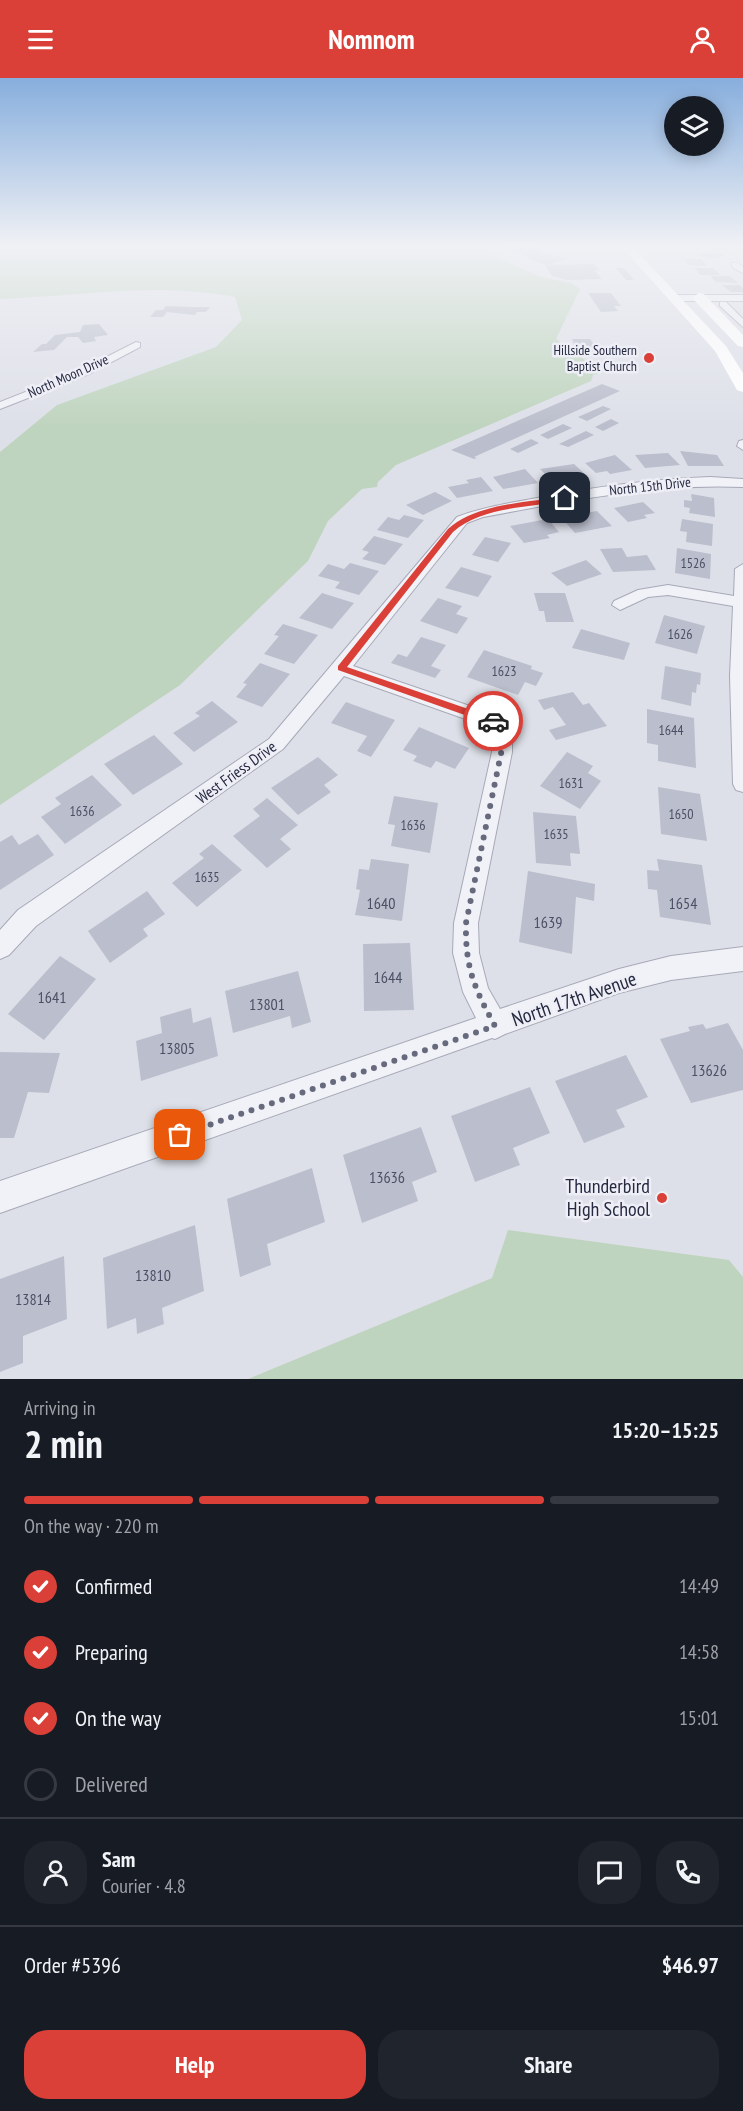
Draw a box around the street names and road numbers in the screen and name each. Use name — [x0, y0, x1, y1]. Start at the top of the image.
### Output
street label: North Moon Drive — [25, 350, 111, 402]
street label: North 15th Drive — [608, 473, 692, 499]
street label: West Friess Drive — [192, 736, 280, 808]
street label: North 17th Avenue — [508, 965, 640, 1033]

